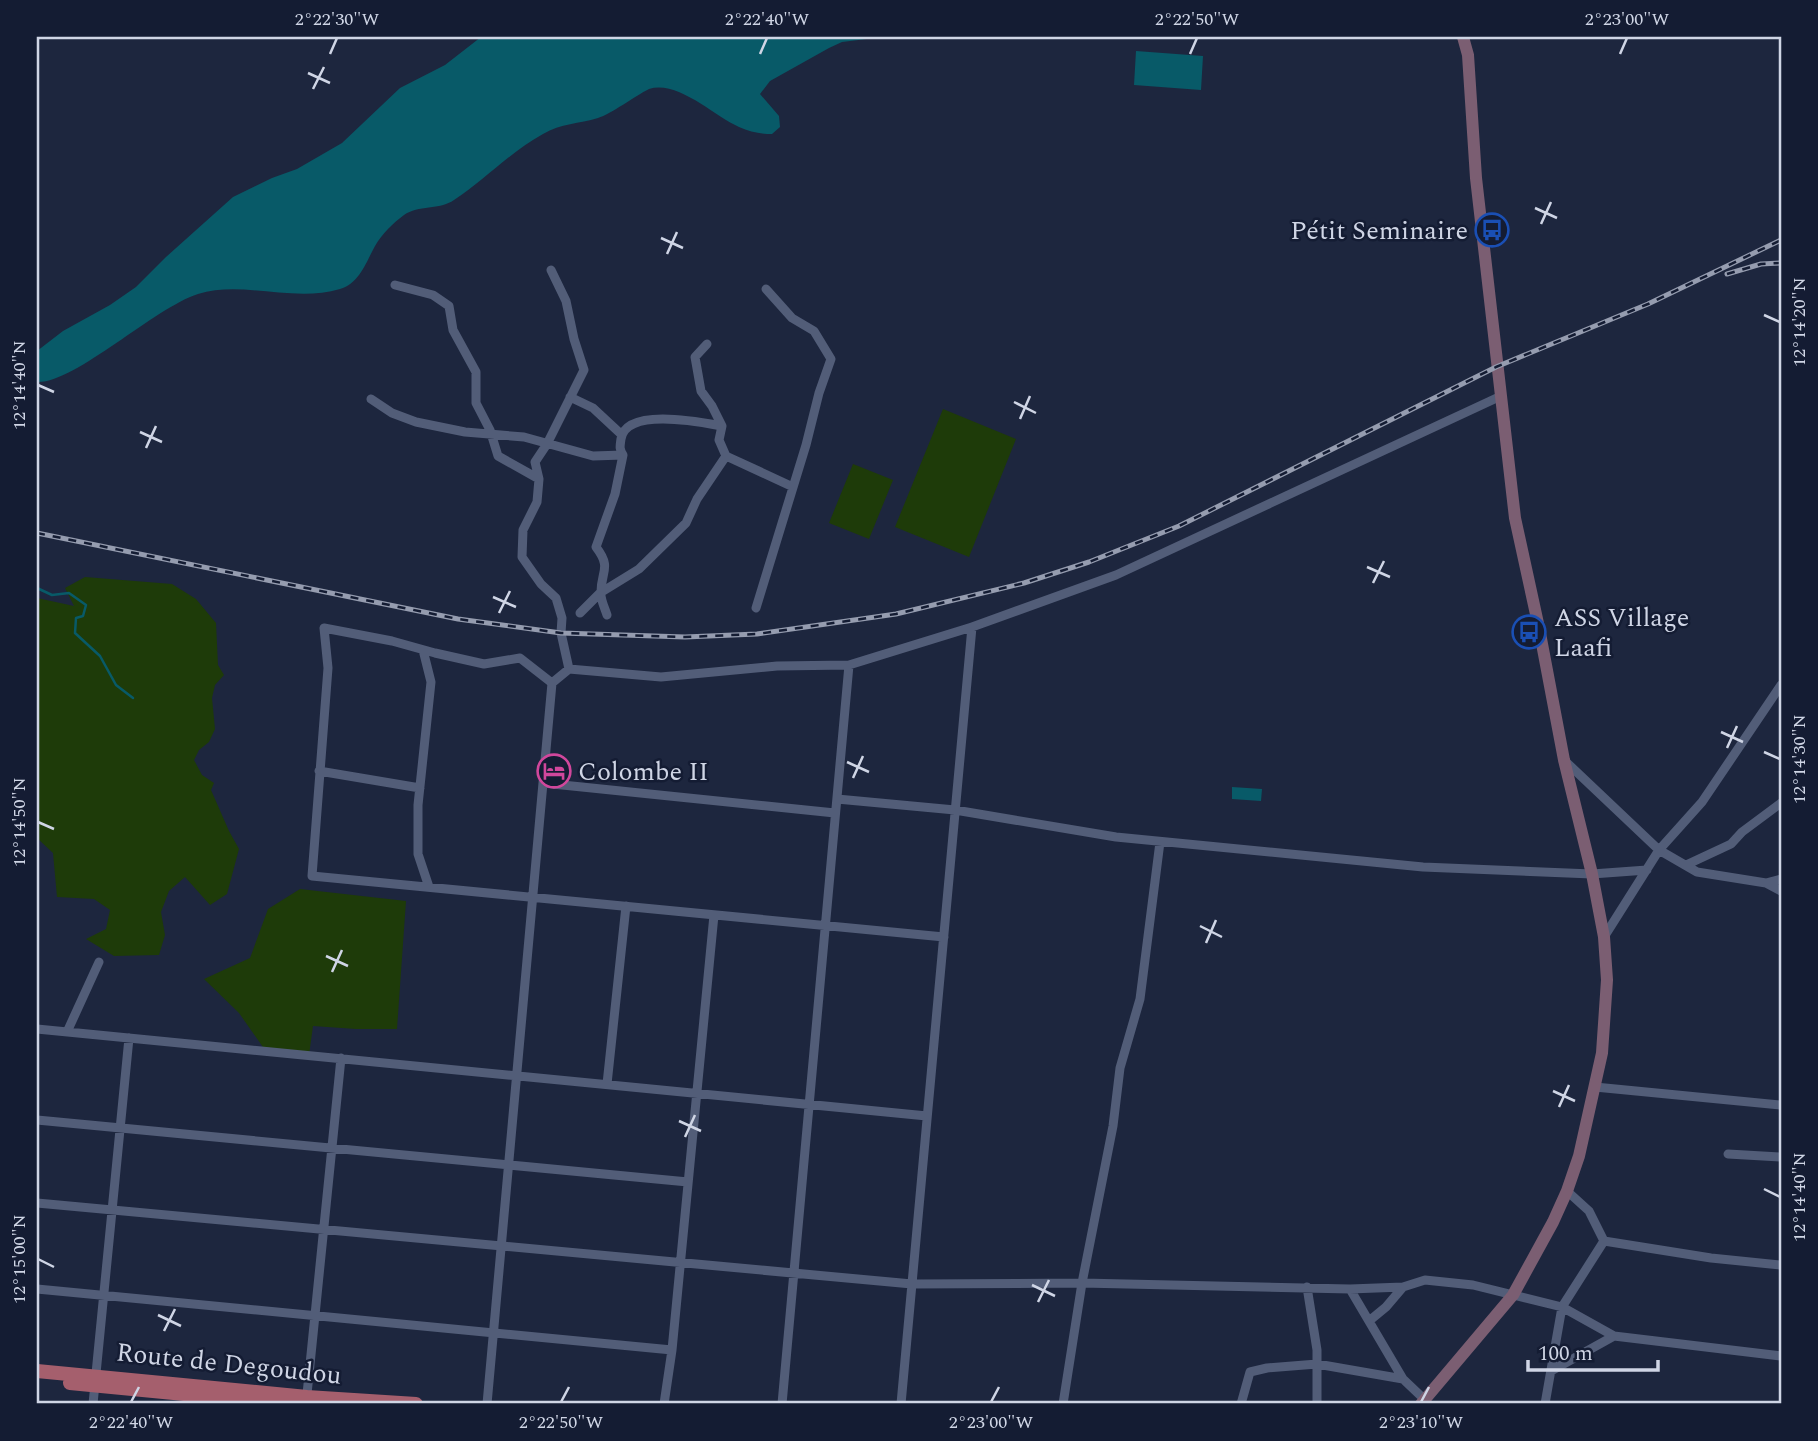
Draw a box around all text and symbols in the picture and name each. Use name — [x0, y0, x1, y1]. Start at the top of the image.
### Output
text: 2°22'30"W — [295, 6, 379, 33]
text: 2°22'40"W — [725, 6, 809, 33]
text: 2°22'50"W — [1155, 6, 1239, 33]
text: 2°23'00"W — [1585, 6, 1669, 33]
place label: Pétit Seminaire — [1290, 211, 1468, 251]
bus stop icon: Pétit Seminaire — [1473, 211, 1511, 249]
text: 12°14'20"N — [1786, 277, 1813, 367]
text: 12°14'40"N — [6, 340, 33, 430]
place label: ASS Village Laafi — [1554, 598, 1689, 668]
bus stop icon: ASS Village Laafi — [1510, 613, 1548, 651]
text: 12°14'30"N — [1786, 714, 1813, 804]
hotel icon: Colombe II — [535, 752, 573, 790]
place label: Colombe II — [578, 752, 709, 792]
text: 12°14'50"N — [6, 777, 33, 867]
text: 12°14'40"N — [1786, 1152, 1813, 1242]
text: 12°15'00"N — [6, 1214, 33, 1304]
scale bar — [1528, 1329, 1657, 1373]
street label: Route de Degoudou — [114, 1332, 343, 1396]
text: 100 m — [1538, 1338, 1593, 1370]
text: 2°22'40"W — [89, 1409, 173, 1436]
text: 2°22'50"W — [519, 1409, 603, 1436]
text: 2°23'00"W — [949, 1409, 1033, 1436]
text: 2°23'10"W — [1379, 1409, 1463, 1436]

